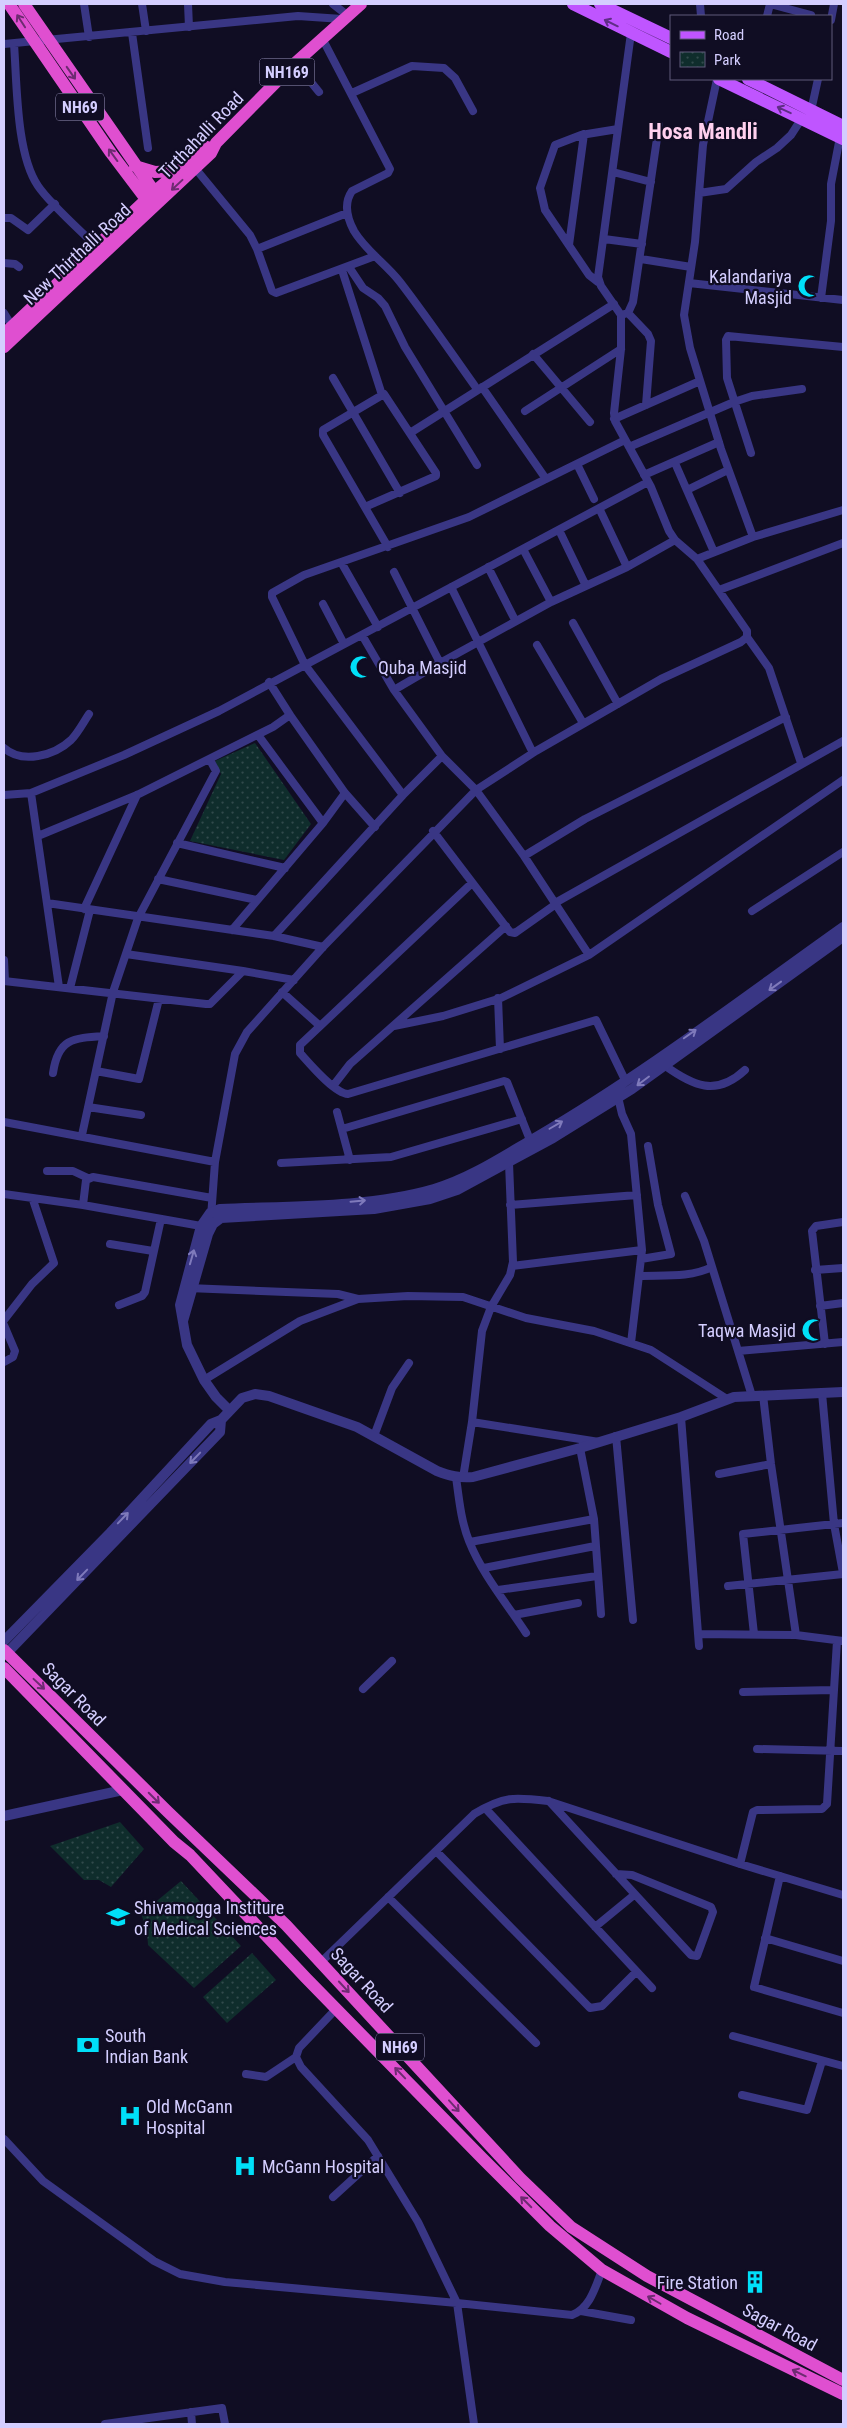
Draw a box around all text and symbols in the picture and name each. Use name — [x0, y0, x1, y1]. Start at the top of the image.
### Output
one-way arrow — [15, 14, 26, 28]
legend — [670, 15, 832, 80]
one-way arrow — [604, 18, 619, 28]
text: Road — [714, 26, 744, 44]
text: Park — [714, 51, 741, 69]
road number: NH169 — [260, 58, 314, 86]
one-way arrow — [66, 66, 76, 80]
street label: Tirthahalli Road — [155, 87, 247, 183]
road number: NH69 — [56, 94, 104, 120]
one-way arrow — [777, 104, 792, 114]
district label: Hosa Mandli — [648, 119, 758, 144]
one-way arrow — [108, 148, 118, 162]
one-way arrow — [171, 179, 183, 191]
street label: New Thirthalli Road — [19, 199, 135, 309]
place label: Kalandariya Masjid — [709, 266, 792, 308]
mosque icon: Kalandariya Masjid — [796, 273, 822, 299]
mosque icon: Quba Masjid — [348, 654, 374, 680]
place label: Quba Masjid — [378, 657, 467, 678]
one-way arrow — [768, 981, 782, 991]
one-way arrow — [683, 1029, 697, 1039]
one-way arrow — [637, 1075, 650, 1086]
one-way arrow — [548, 1120, 562, 1130]
one-way arrow — [349, 1196, 365, 1206]
one-way arrow — [187, 1250, 197, 1266]
mosque icon: Taqwa Masjid — [800, 1317, 826, 1343]
place label: Taqwa Masjid — [698, 1320, 796, 1341]
one-way arrow — [189, 1452, 201, 1464]
one-way arrow — [117, 1512, 129, 1525]
one-way arrow — [76, 1569, 88, 1581]
street label: Sagar Road — [38, 1658, 110, 1730]
one-way arrow — [33, 1678, 45, 1690]
one-way arrow — [148, 1792, 160, 1805]
place label: Shivamogga Institure of Medical Sciences — [134, 1897, 284, 1939]
school or university icon: Shivamogga Institure of Medical Sciences — [105, 1904, 131, 1930]
street label: Sagar Road — [327, 1943, 397, 2017]
one-way arrow — [338, 1980, 350, 1993]
place label: South Indian Bank — [105, 2025, 188, 2067]
bank icon: South Indian Bank — [75, 2032, 101, 2058]
road number: NH69 — [376, 2034, 424, 2060]
one-way arrow — [394, 2067, 406, 2079]
place label: Old McGann Hospital — [146, 2096, 233, 2138]
one-way arrow — [448, 2100, 460, 2113]
hospital icon: Old McGann Hospital — [117, 2103, 143, 2129]
hospital icon: McGann Hospital — [232, 2153, 258, 2179]
place label: McGann Hospital — [262, 2156, 384, 2177]
one-way arrow — [520, 2196, 532, 2208]
building icon: Fire Station — [742, 2269, 768, 2295]
place label: Fire Station — [657, 2272, 738, 2293]
one-way arrow — [647, 2295, 662, 2305]
street label: Sagar Road — [739, 2299, 821, 2355]
one-way arrow — [792, 2368, 807, 2378]

